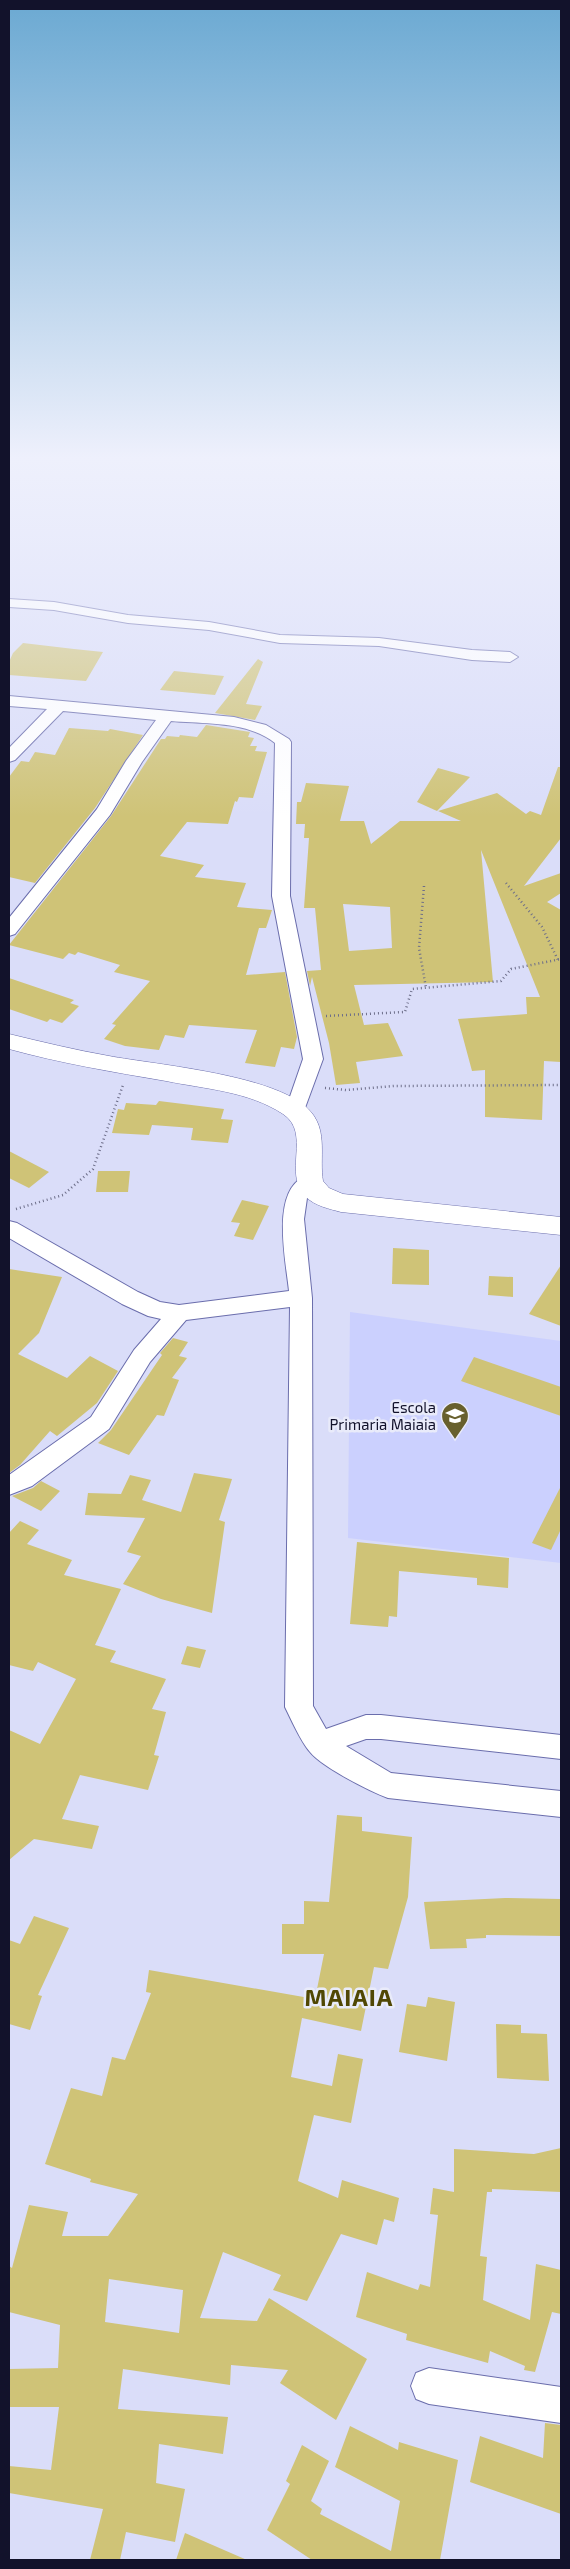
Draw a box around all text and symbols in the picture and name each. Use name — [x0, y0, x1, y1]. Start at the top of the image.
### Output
place label: Escola Primaria Maiaia — [329, 1398, 436, 1433]
school or university icon: Escola Primaria Maiaia — [440, 1401, 470, 1440]
district label: MAIAIA — [305, 1982, 394, 2011]

